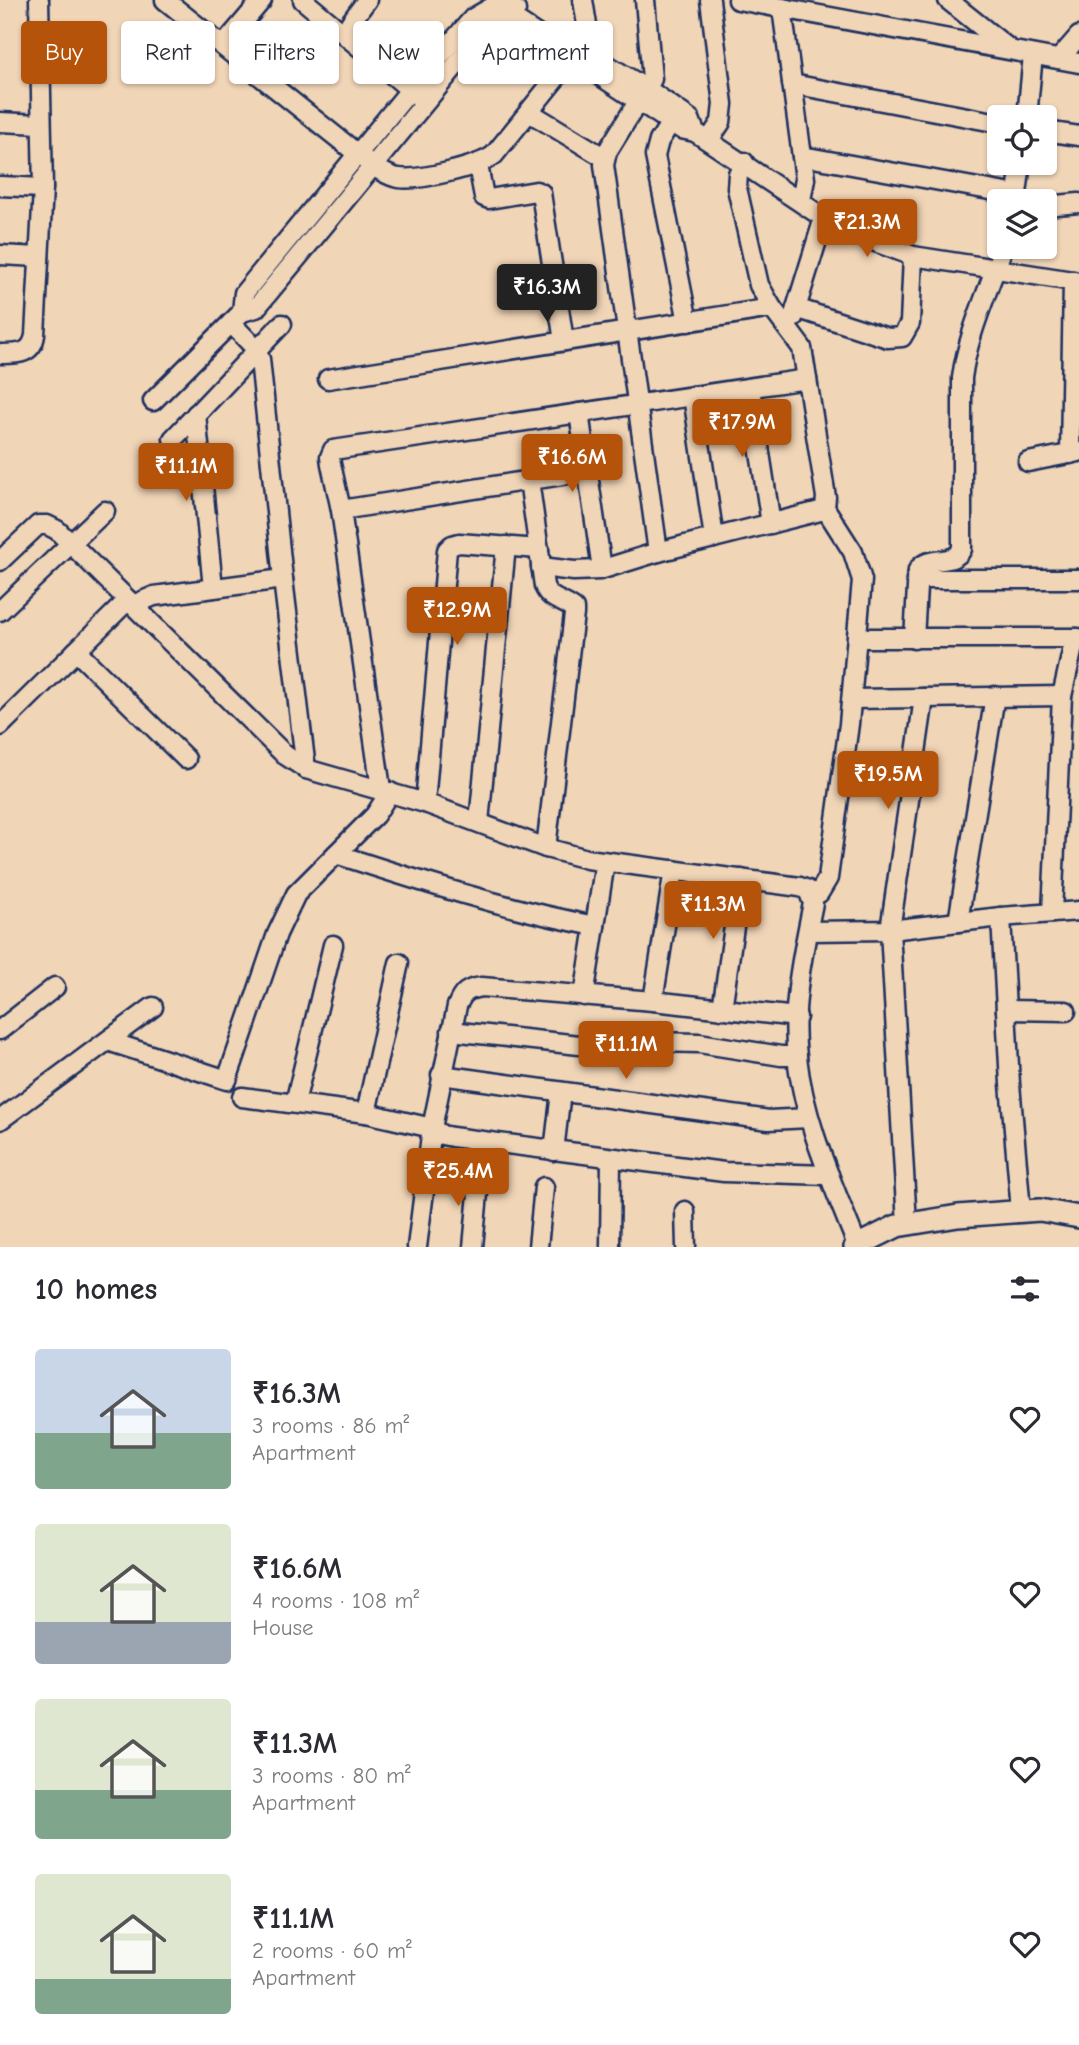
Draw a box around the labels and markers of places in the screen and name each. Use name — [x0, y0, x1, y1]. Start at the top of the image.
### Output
pin: ₹21.3M — [810, 200, 924, 259]
pin: ₹16.3M — [490, 264, 604, 324]
pin: ₹17.9M — [685, 400, 799, 459]
pin: ₹16.6M — [515, 434, 629, 494]
pin: ₹11.1M — [129, 444, 243, 503]
pin: ₹12.9M — [400, 588, 514, 647]
pin: ₹19.5M — [831, 752, 945, 811]
pin: ₹11.3M — [656, 881, 770, 941]
pin: ₹11.1M — [569, 1021, 683, 1081]
pin: ₹25.4M — [401, 1148, 515, 1208]

